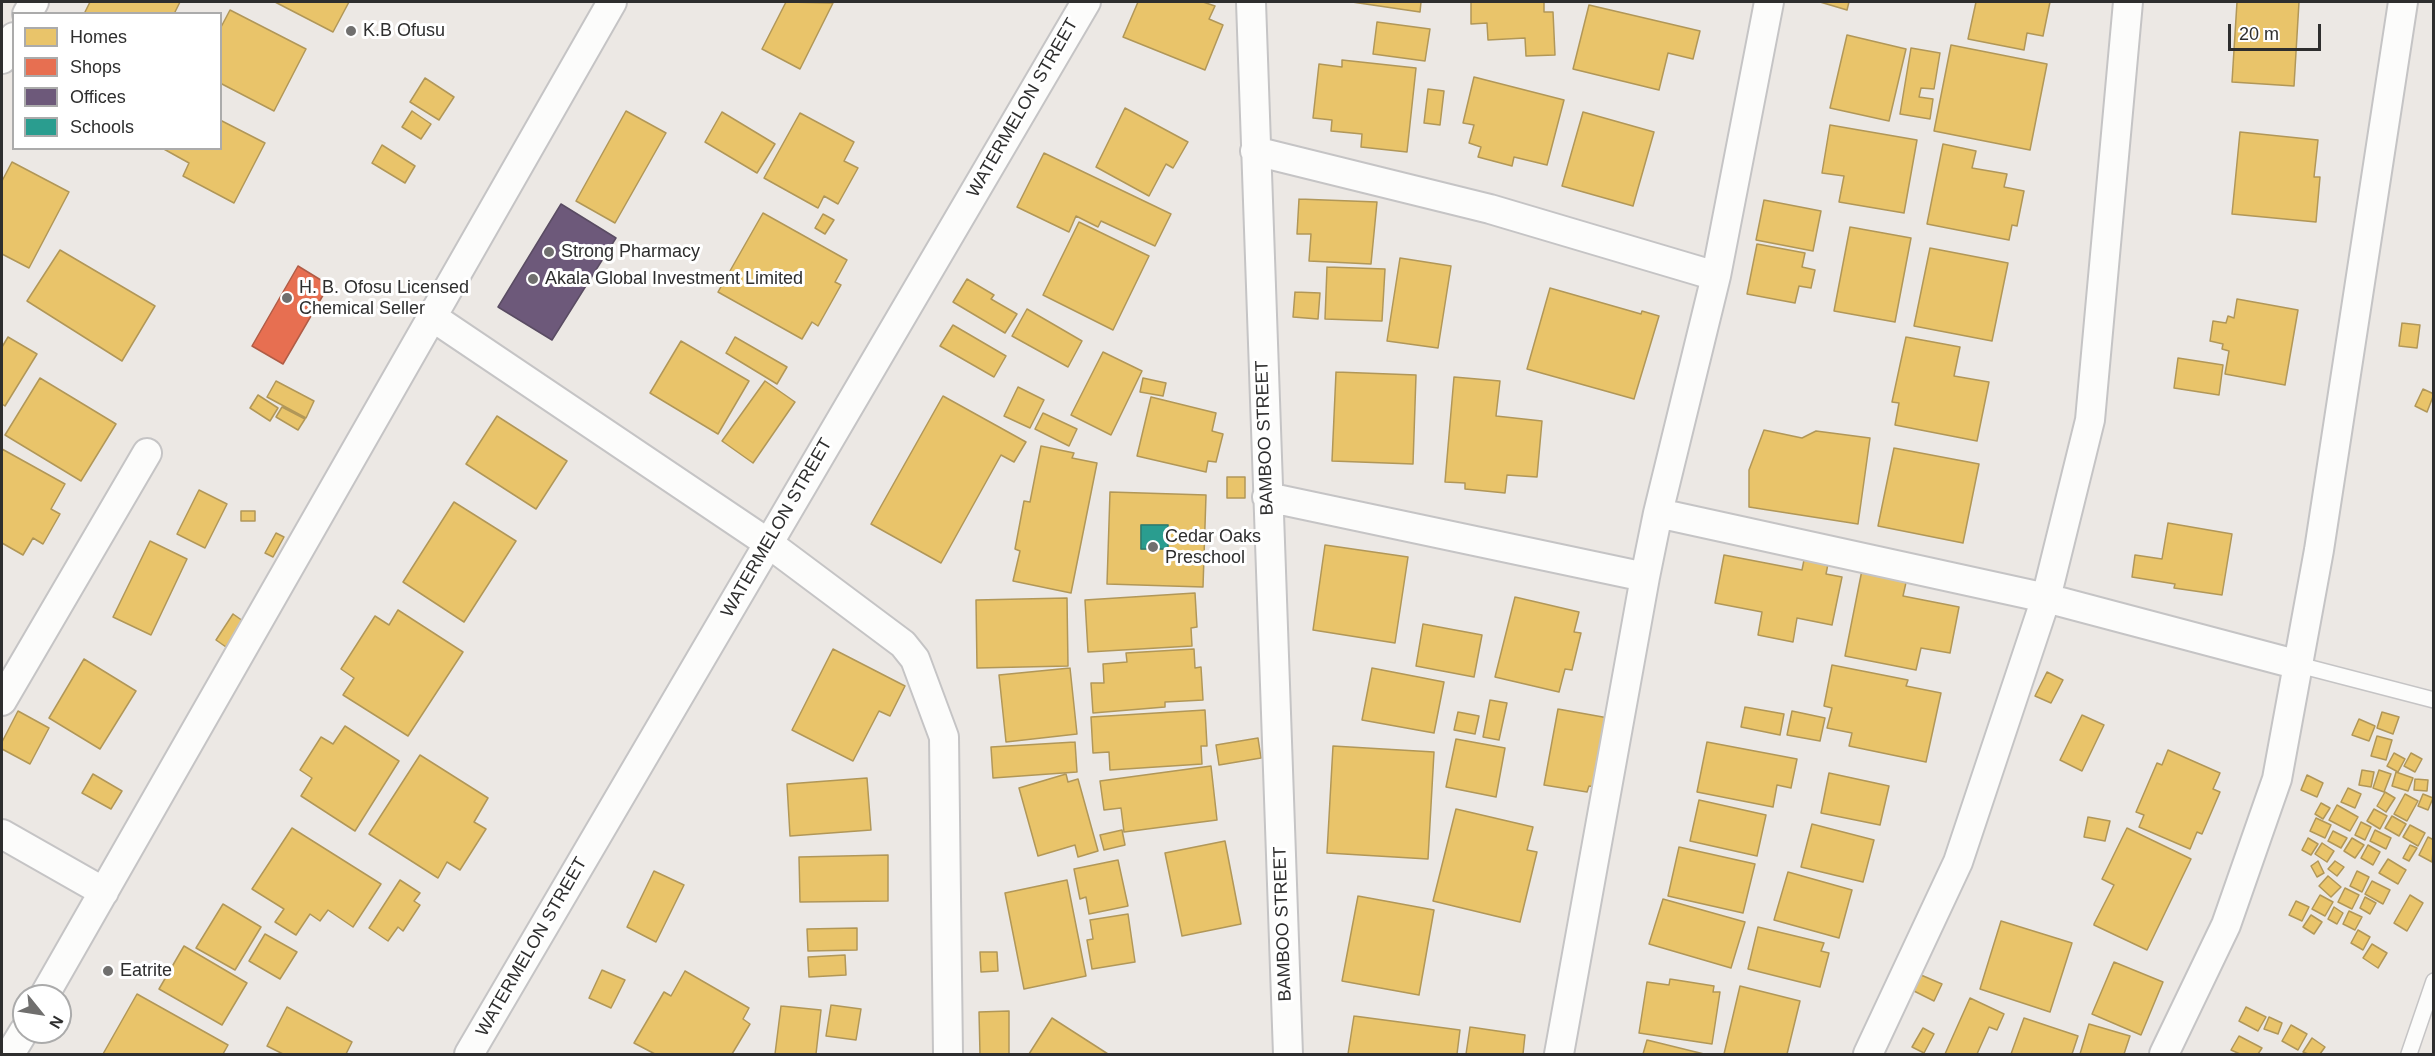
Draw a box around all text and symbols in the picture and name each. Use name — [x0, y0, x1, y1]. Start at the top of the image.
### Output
legend — [12, 12, 222, 150]
scale bar — [2231, 12, 2324, 50]
street label: WATERMELON STREET — [963, 15, 1083, 201]
place label: K.B Ofusu — [363, 20, 445, 42]
marker: K.B Ofusu — [344, 24, 358, 38]
text: 20 m — [2239, 24, 2279, 44]
text: Homes — [70, 27, 127, 47]
text: Shops — [70, 57, 121, 77]
text: Offices — [70, 87, 126, 107]
text: Schools — [70, 117, 134, 137]
place label: Strong Pharmacy — [561, 241, 700, 263]
marker: Strong Pharmacy — [542, 245, 556, 259]
place label: Akala Global Investment Limited — [545, 268, 803, 290]
marker: Akala Global Investment Limited — [526, 272, 540, 286]
place label: H. B. Ofosu Licensed Chemical Seller — [299, 277, 469, 320]
marker: H. B. Ofosu Licensed Chemical Seller — [280, 291, 294, 305]
street label: BAMBOO STREET — [1252, 360, 1278, 516]
street label: WATERMELON STREET — [717, 435, 837, 621]
place label: Cedar Oaks Preschool — [1165, 526, 1261, 568]
marker: Cedar Oaks Preschool — [1146, 540, 1160, 554]
street label: BAMBOO STREET — [1270, 846, 1296, 1002]
street label: WATERMELON STREET — [472, 854, 592, 1040]
place label: Eatrite — [120, 960, 172, 982]
marker: Eatrite — [101, 964, 115, 978]
north arrow — [12, 984, 72, 1044]
text: N — [46, 1013, 67, 1032]

